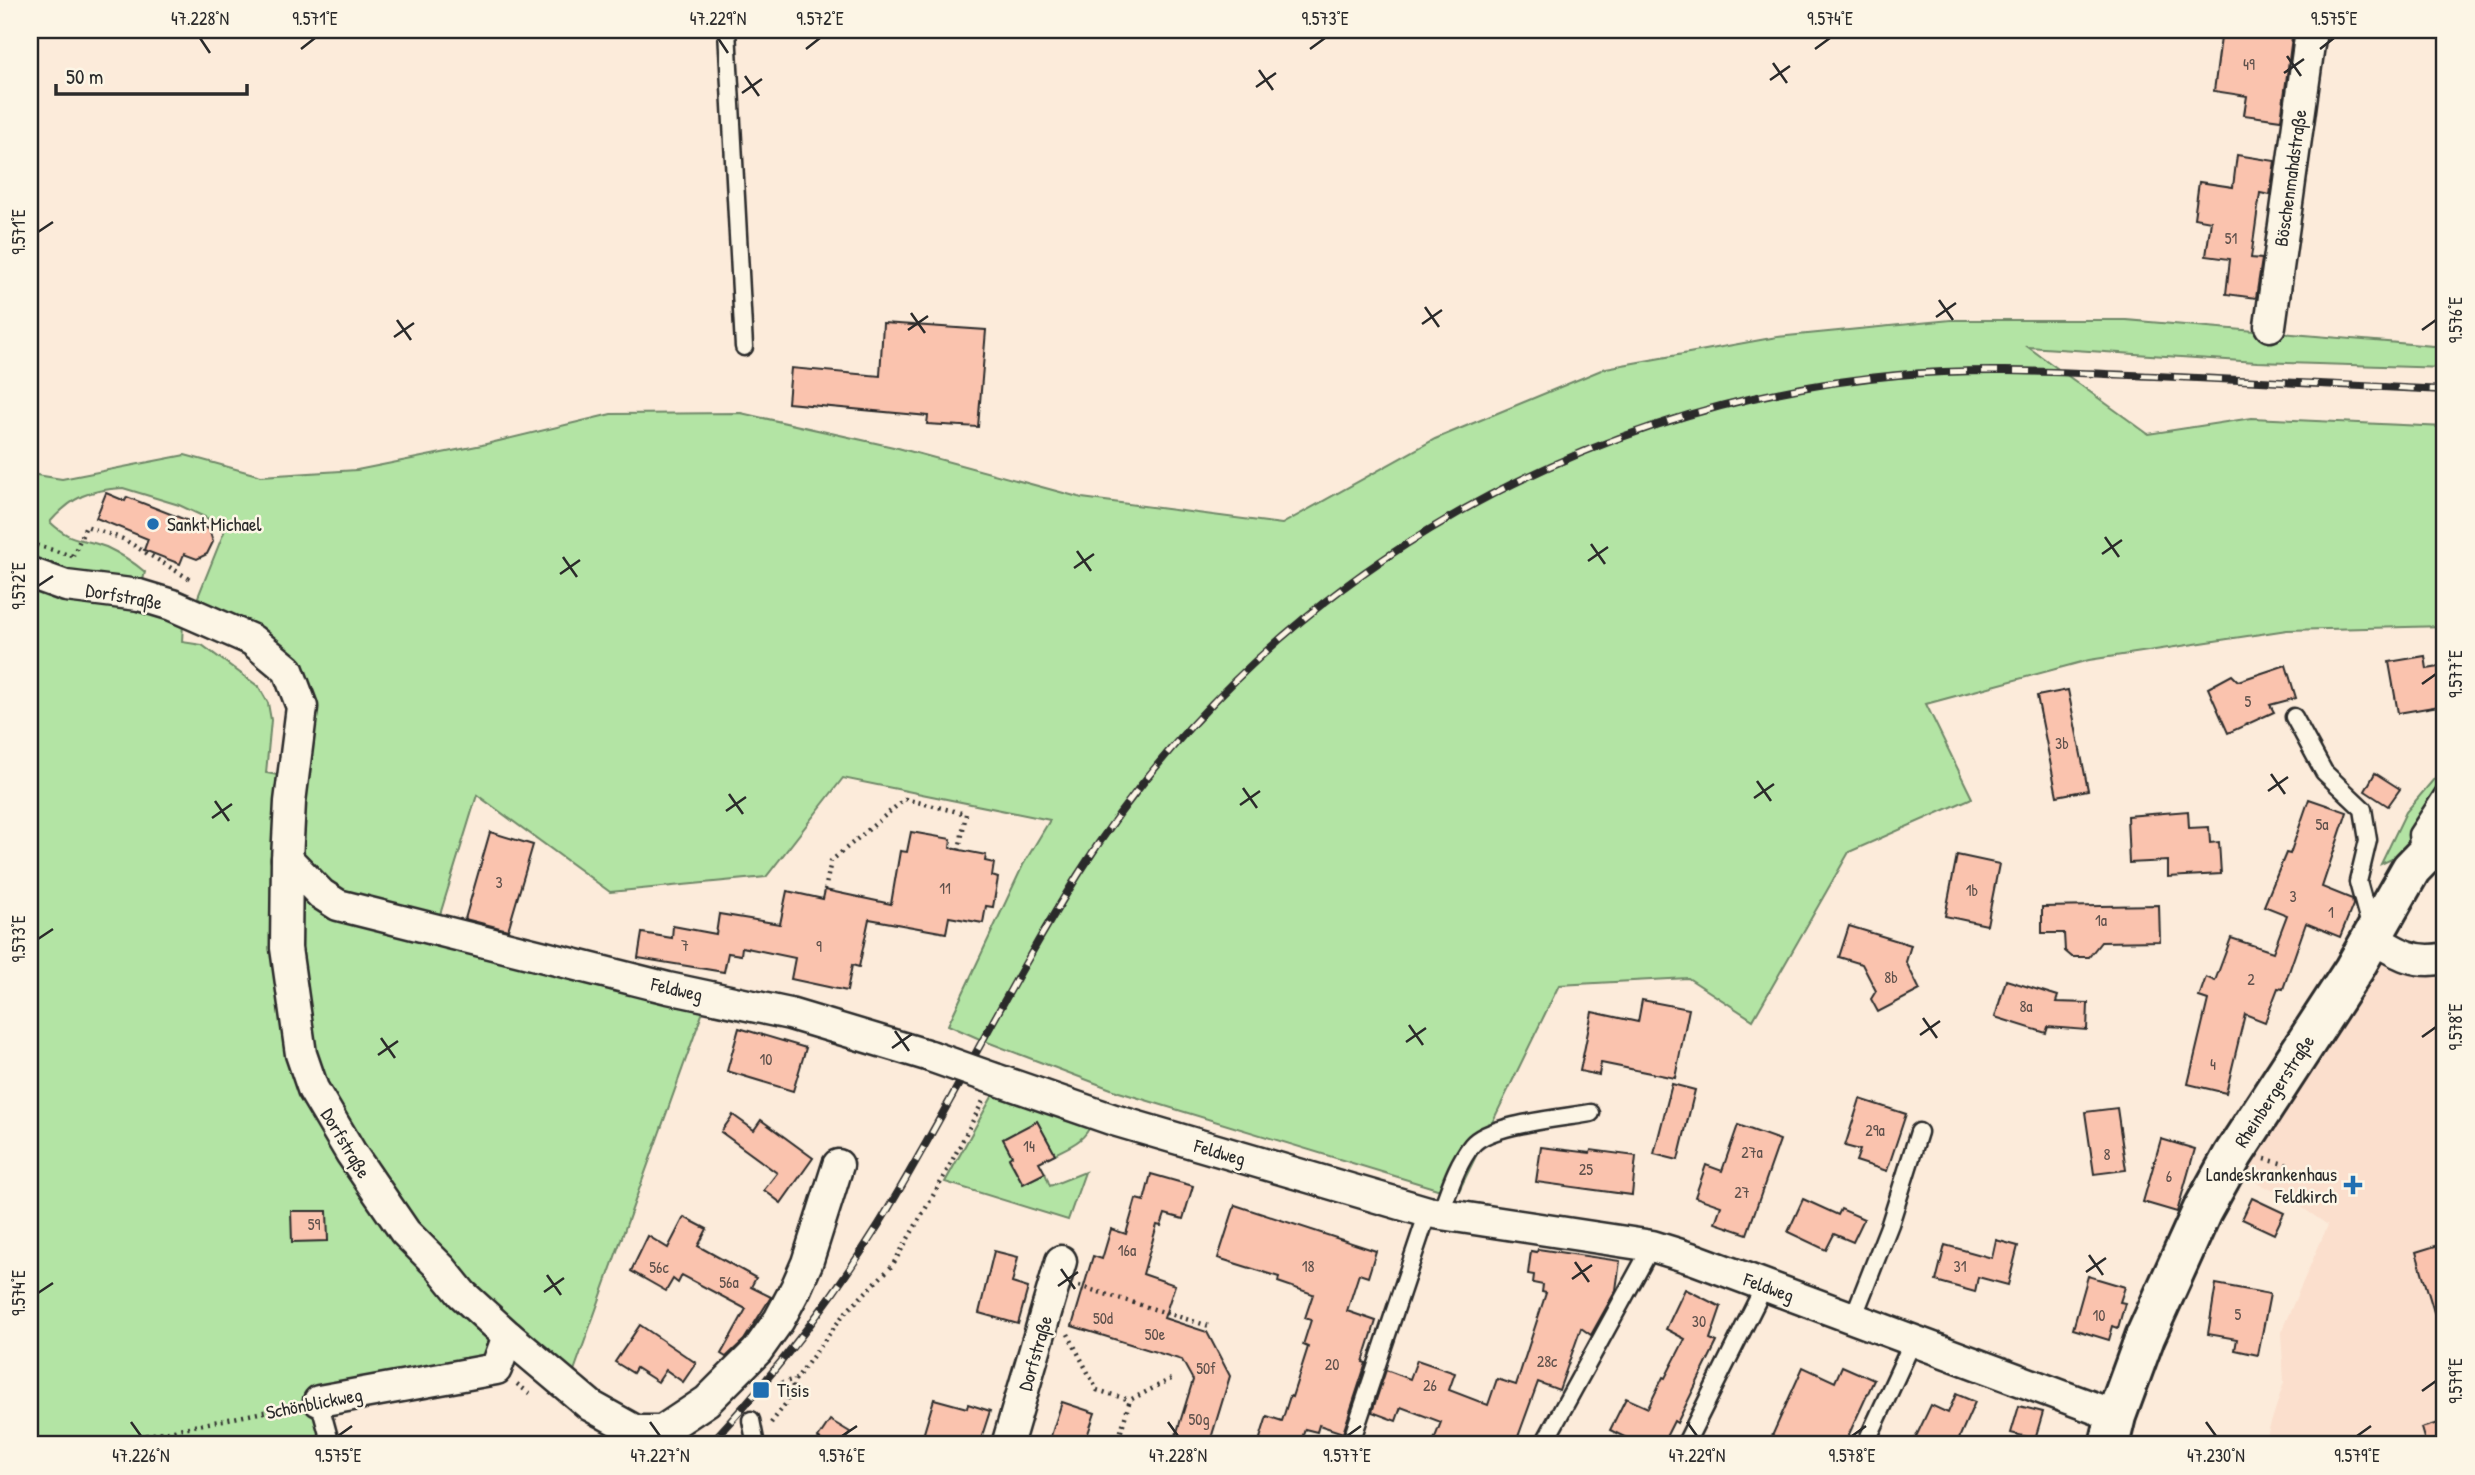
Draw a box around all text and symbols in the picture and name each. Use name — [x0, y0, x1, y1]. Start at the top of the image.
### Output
text: 47.228°N — [171, 6, 229, 31]
text: 9.571°E — [292, 6, 338, 31]
text: 47.229°N — [690, 6, 746, 31]
text: 9.572°E — [796, 6, 844, 31]
text: 9.573°E — [1301, 6, 1349, 31]
text: 9.574°E — [1807, 6, 1853, 31]
text: 9.575°E — [2311, 6, 2357, 31]
scale bar — [56, 52, 247, 96]
house number: 49 — [2243, 53, 2255, 75]
text: 50 m — [66, 62, 103, 91]
street label: Böschenmahdstraße — [2268, 107, 2313, 248]
text: 9.571°E — [6, 209, 31, 255]
house number: 51 — [2225, 227, 2237, 249]
text: 9.576°E — [2443, 297, 2468, 343]
place label: Sankt Michael — [167, 511, 262, 537]
marker: Sankt Michael — [145, 516, 161, 532]
text: 9.572°E — [6, 562, 31, 610]
street label: Dorfstraße — [84, 577, 165, 616]
text: 9.577°E — [2443, 650, 2468, 698]
house number: 5 — [2245, 690, 2252, 712]
house number: 3b — [2055, 732, 2069, 754]
house number: 5a — [2315, 813, 2329, 835]
house number: 3 — [495, 871, 503, 893]
house number: 11 — [939, 877, 951, 899]
house number: 1b — [1966, 879, 1978, 901]
house number: 3 — [2289, 885, 2297, 907]
house number: 1 — [2328, 901, 2334, 923]
house number: 1a — [2095, 909, 2107, 931]
text: 9.573°E — [6, 915, 31, 963]
house number: 7 — [681, 934, 689, 956]
house number: 9 — [816, 935, 822, 957]
house number: 8b — [1884, 966, 1898, 988]
house number: 2 — [2247, 968, 2255, 990]
street label: Feldweg — [648, 970, 705, 1008]
house number: 8a — [2019, 995, 2033, 1017]
text: 9.578°E — [2443, 1004, 2468, 1050]
street label: Rheinbergerstraße — [2228, 1029, 2320, 1152]
house number: 10 — [760, 1048, 772, 1070]
house number: 4 — [2210, 1053, 2216, 1075]
street label: Dorfstraße — [315, 1103, 377, 1183]
house number: 29a — [1865, 1119, 1885, 1141]
street label: Feldweg — [1190, 1132, 1249, 1172]
house number: 14 — [1023, 1135, 1035, 1157]
house number: 27a — [1741, 1141, 1763, 1163]
house number: 8 — [2104, 1143, 2111, 1165]
house number: 25 — [1579, 1158, 1593, 1180]
place label: Landeskrankenhaus Feldkirch — [2206, 1161, 2337, 1209]
house number: 6 — [2166, 1165, 2172, 1187]
marker: Landeskrankenhaus Feldkirch — [2343, 1175, 2363, 1195]
house number: 27 — [1734, 1181, 1750, 1203]
house number: 59 — [308, 1213, 320, 1235]
house number: 16a — [1118, 1239, 1136, 1261]
house number: 18 — [1302, 1255, 1314, 1277]
house number: 31 — [1954, 1255, 1967, 1277]
house number: 56c — [649, 1256, 669, 1278]
street label: Feldweg — [1739, 1266, 1798, 1308]
text: 9.574°E — [6, 1270, 31, 1316]
house number: 56a — [719, 1271, 739, 1293]
house number: 5 — [2235, 1303, 2242, 1325]
house number: 10 — [2093, 1304, 2105, 1326]
house number: 50d — [1093, 1307, 1113, 1329]
house number: 30 — [1692, 1310, 1706, 1332]
street label: Dorfstraße — [1012, 1312, 1058, 1394]
house number: 50e — [1145, 1323, 1166, 1345]
house number: 28c — [1537, 1350, 1558, 1372]
house number: 20 — [1325, 1353, 1339, 1375]
house number: 50f — [1196, 1357, 1216, 1379]
text: 9.579°E — [2443, 1358, 2468, 1404]
house number: 26 — [1423, 1374, 1437, 1396]
place label: Tisis — [777, 1377, 809, 1403]
marker: Tisis — [751, 1380, 771, 1400]
street label: Schönblickweg — [264, 1381, 364, 1425]
house number: 50g — [1188, 1408, 1210, 1430]
text: 47.226°N — [112, 1443, 170, 1468]
text: 9.575°E — [315, 1443, 361, 1468]
text: 47.227°N — [630, 1443, 690, 1468]
text: 9.576°E — [819, 1443, 865, 1468]
text: 47.228°N — [1149, 1443, 1207, 1468]
text: 9.577°E — [1323, 1443, 1371, 1468]
text: 47.229°N — [1669, 1443, 1725, 1468]
text: 9.578°E — [1829, 1443, 1875, 1468]
text: 47.230°N — [2187, 1443, 2245, 1468]
text: 9.579°E — [2334, 1443, 2380, 1468]

